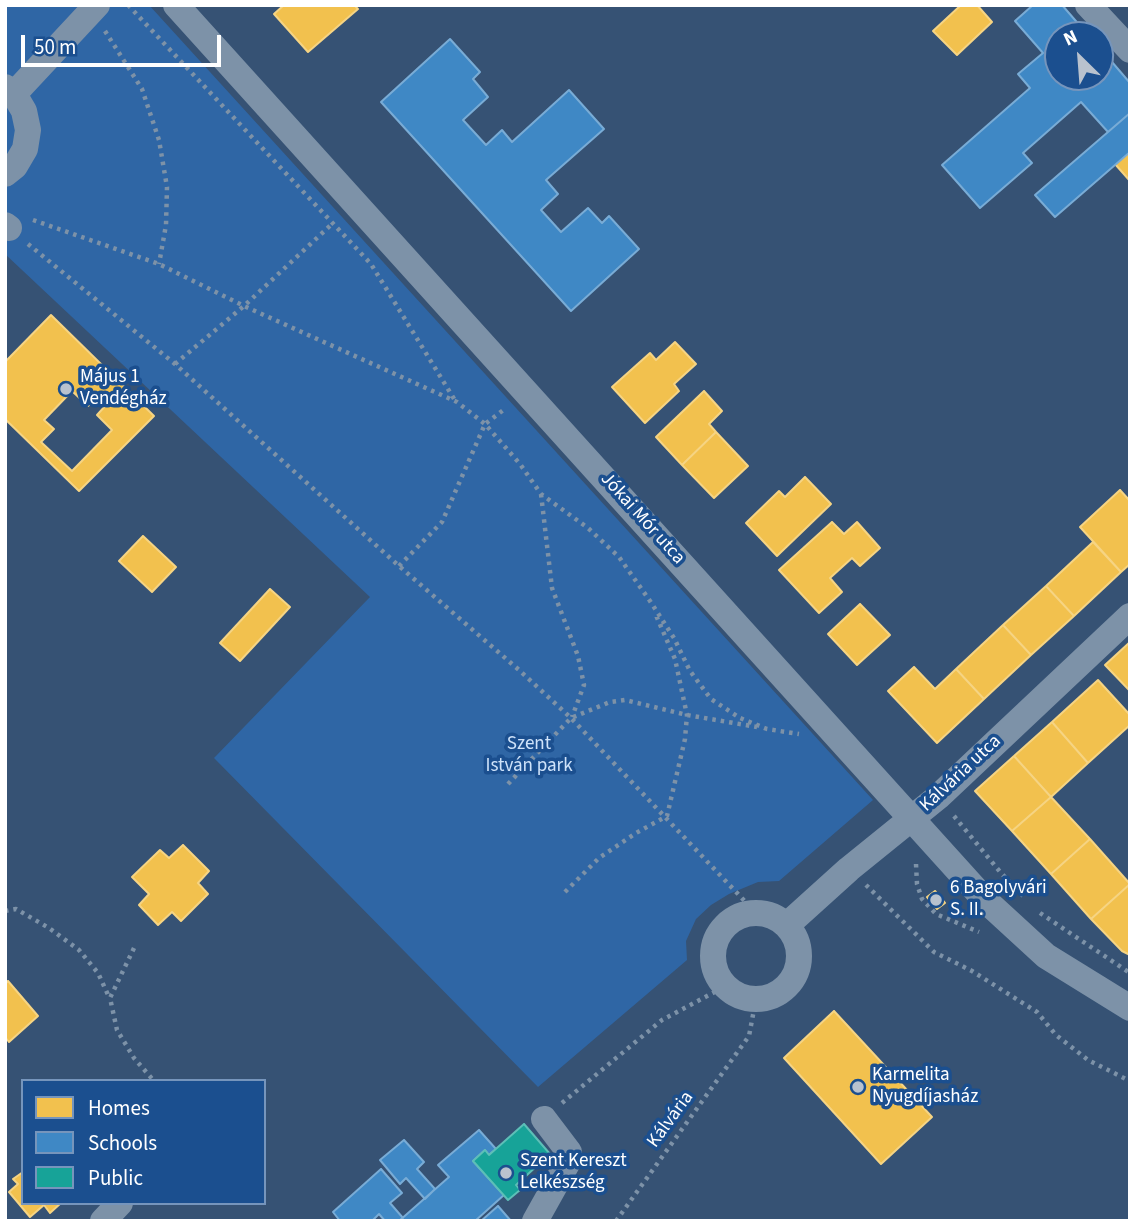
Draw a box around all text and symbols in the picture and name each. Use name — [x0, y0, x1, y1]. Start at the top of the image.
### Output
scale bar — [24, 21, 224, 65]
north arrow — [1044, 21, 1114, 91]
text: N — [1059, 23, 1082, 53]
text: 50 m — [34, 32, 76, 62]
place label: Május 1 Vendégház — [80, 367, 167, 411]
marker: Május 1 Vendégház — [58, 381, 74, 397]
street label: Jókai Mór utca — [595, 468, 689, 570]
street label: Kálvária utca — [916, 731, 1006, 817]
park label: Szent István park — [485, 734, 573, 778]
place label: 6 Bagolyvári S. II. — [950, 878, 1047, 922]
marker: 6 Bagolyvári S. II. — [928, 892, 944, 908]
place label: Karmelita Nyugdíjasház — [872, 1065, 978, 1109]
legend — [21, 1079, 266, 1205]
marker: Karmelita Nyugdíjasház — [850, 1079, 866, 1095]
street label: Kálvária — [643, 1087, 699, 1153]
text: Homes — [88, 1093, 150, 1123]
text: Schools — [88, 1128, 157, 1158]
place label: Szent Kereszt Lelkészség — [520, 1151, 627, 1195]
text: Public — [88, 1163, 143, 1193]
marker: Szent Kereszt Lelkészség — [498, 1165, 514, 1181]

